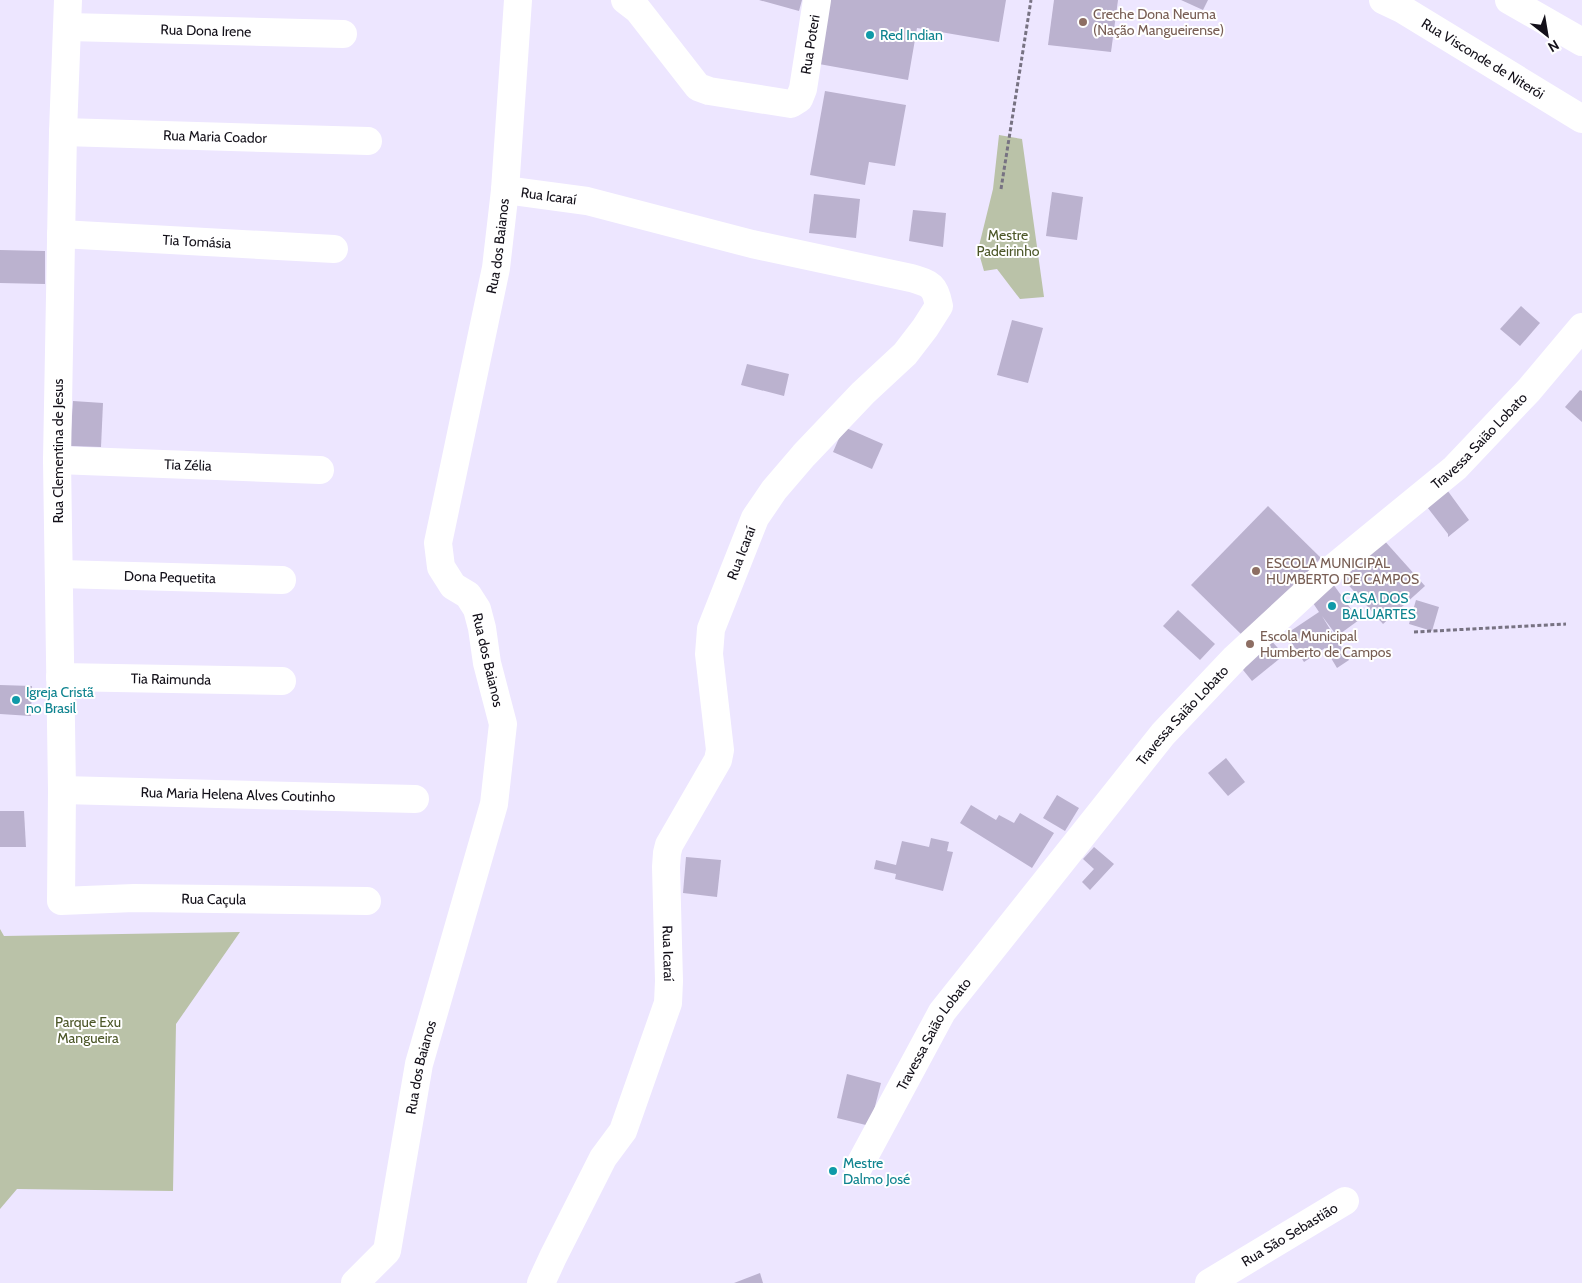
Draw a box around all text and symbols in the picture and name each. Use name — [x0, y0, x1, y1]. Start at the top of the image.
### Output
place label: Creche Dona Neuma (Nação Mangueirense) — [1093, 5, 1224, 39]
north arrow — [1522, 10, 1572, 60]
street label: Rua Poteri — [796, 13, 824, 76]
street label: Rua Visconde de Niterói — [1418, 14, 1548, 103]
marker: Creche Dona Neuma (Nação Mangueirense) — [1077, 16, 1089, 28]
street label: Rua Dona Irene — [160, 20, 252, 41]
place label: Red Indian — [880, 26, 943, 44]
marker: Red Indian — [864, 29, 876, 41]
text: N — [1545, 36, 1563, 56]
street label: Rua Maria Coador — [163, 126, 268, 147]
street label: Rua Icaraí — [520, 183, 578, 208]
street label: Rua dos Baianos — [482, 197, 513, 295]
park label: Mestre Padeirinho — [977, 226, 1040, 260]
street label: Tia Tomásia — [162, 231, 232, 252]
street label: Rua Clementina de Jesus — [49, 378, 67, 523]
street label: Travessa Saião Lobato — [1427, 388, 1531, 493]
street label: Tia Zélia — [164, 455, 212, 475]
street label: Rua Icaraí — [723, 524, 759, 582]
place label: ESCOLA MUNICIPAL HUMBERTO DE CAMPOS — [1266, 554, 1419, 588]
marker: ESCOLA MUNICIPAL HUMBERTO DE CAMPOS — [1250, 565, 1262, 577]
street label: Dona Pequetita — [124, 567, 216, 587]
place label: CASA DOS BALUARTES — [1342, 589, 1416, 623]
marker: CASA DOS BALUARTES — [1326, 600, 1338, 612]
street label: Rua dos Baianos — [468, 611, 508, 709]
place label: Escola Municipal Humberto de Campos — [1260, 627, 1391, 661]
marker: Escola Municipal Humberto de Campos — [1244, 638, 1256, 650]
street label: Travessa Saião Lobato — [1132, 661, 1233, 769]
street label: Tia Raimunda — [131, 669, 212, 689]
place label: Igreja Cristã no Brasil — [26, 683, 94, 717]
marker: Igreja Cristã no Brasil — [10, 694, 22, 706]
street label: Rua Maria Helena Alves Coutinho — [140, 783, 336, 806]
street label: Rua Caçula — [181, 890, 246, 908]
street label: Rua Icaraí — [659, 925, 678, 982]
street label: Travessa Saião Lobato — [892, 974, 975, 1094]
park label: Parque Exu Mangueira — [55, 1013, 121, 1047]
street label: Rua dos Baianos — [402, 1018, 440, 1116]
place label: Mestre Dalmo José — [843, 1154, 910, 1188]
marker: Mestre Dalmo José — [827, 1165, 839, 1177]
street label: Rua São Sebastião — [1238, 1198, 1341, 1270]

